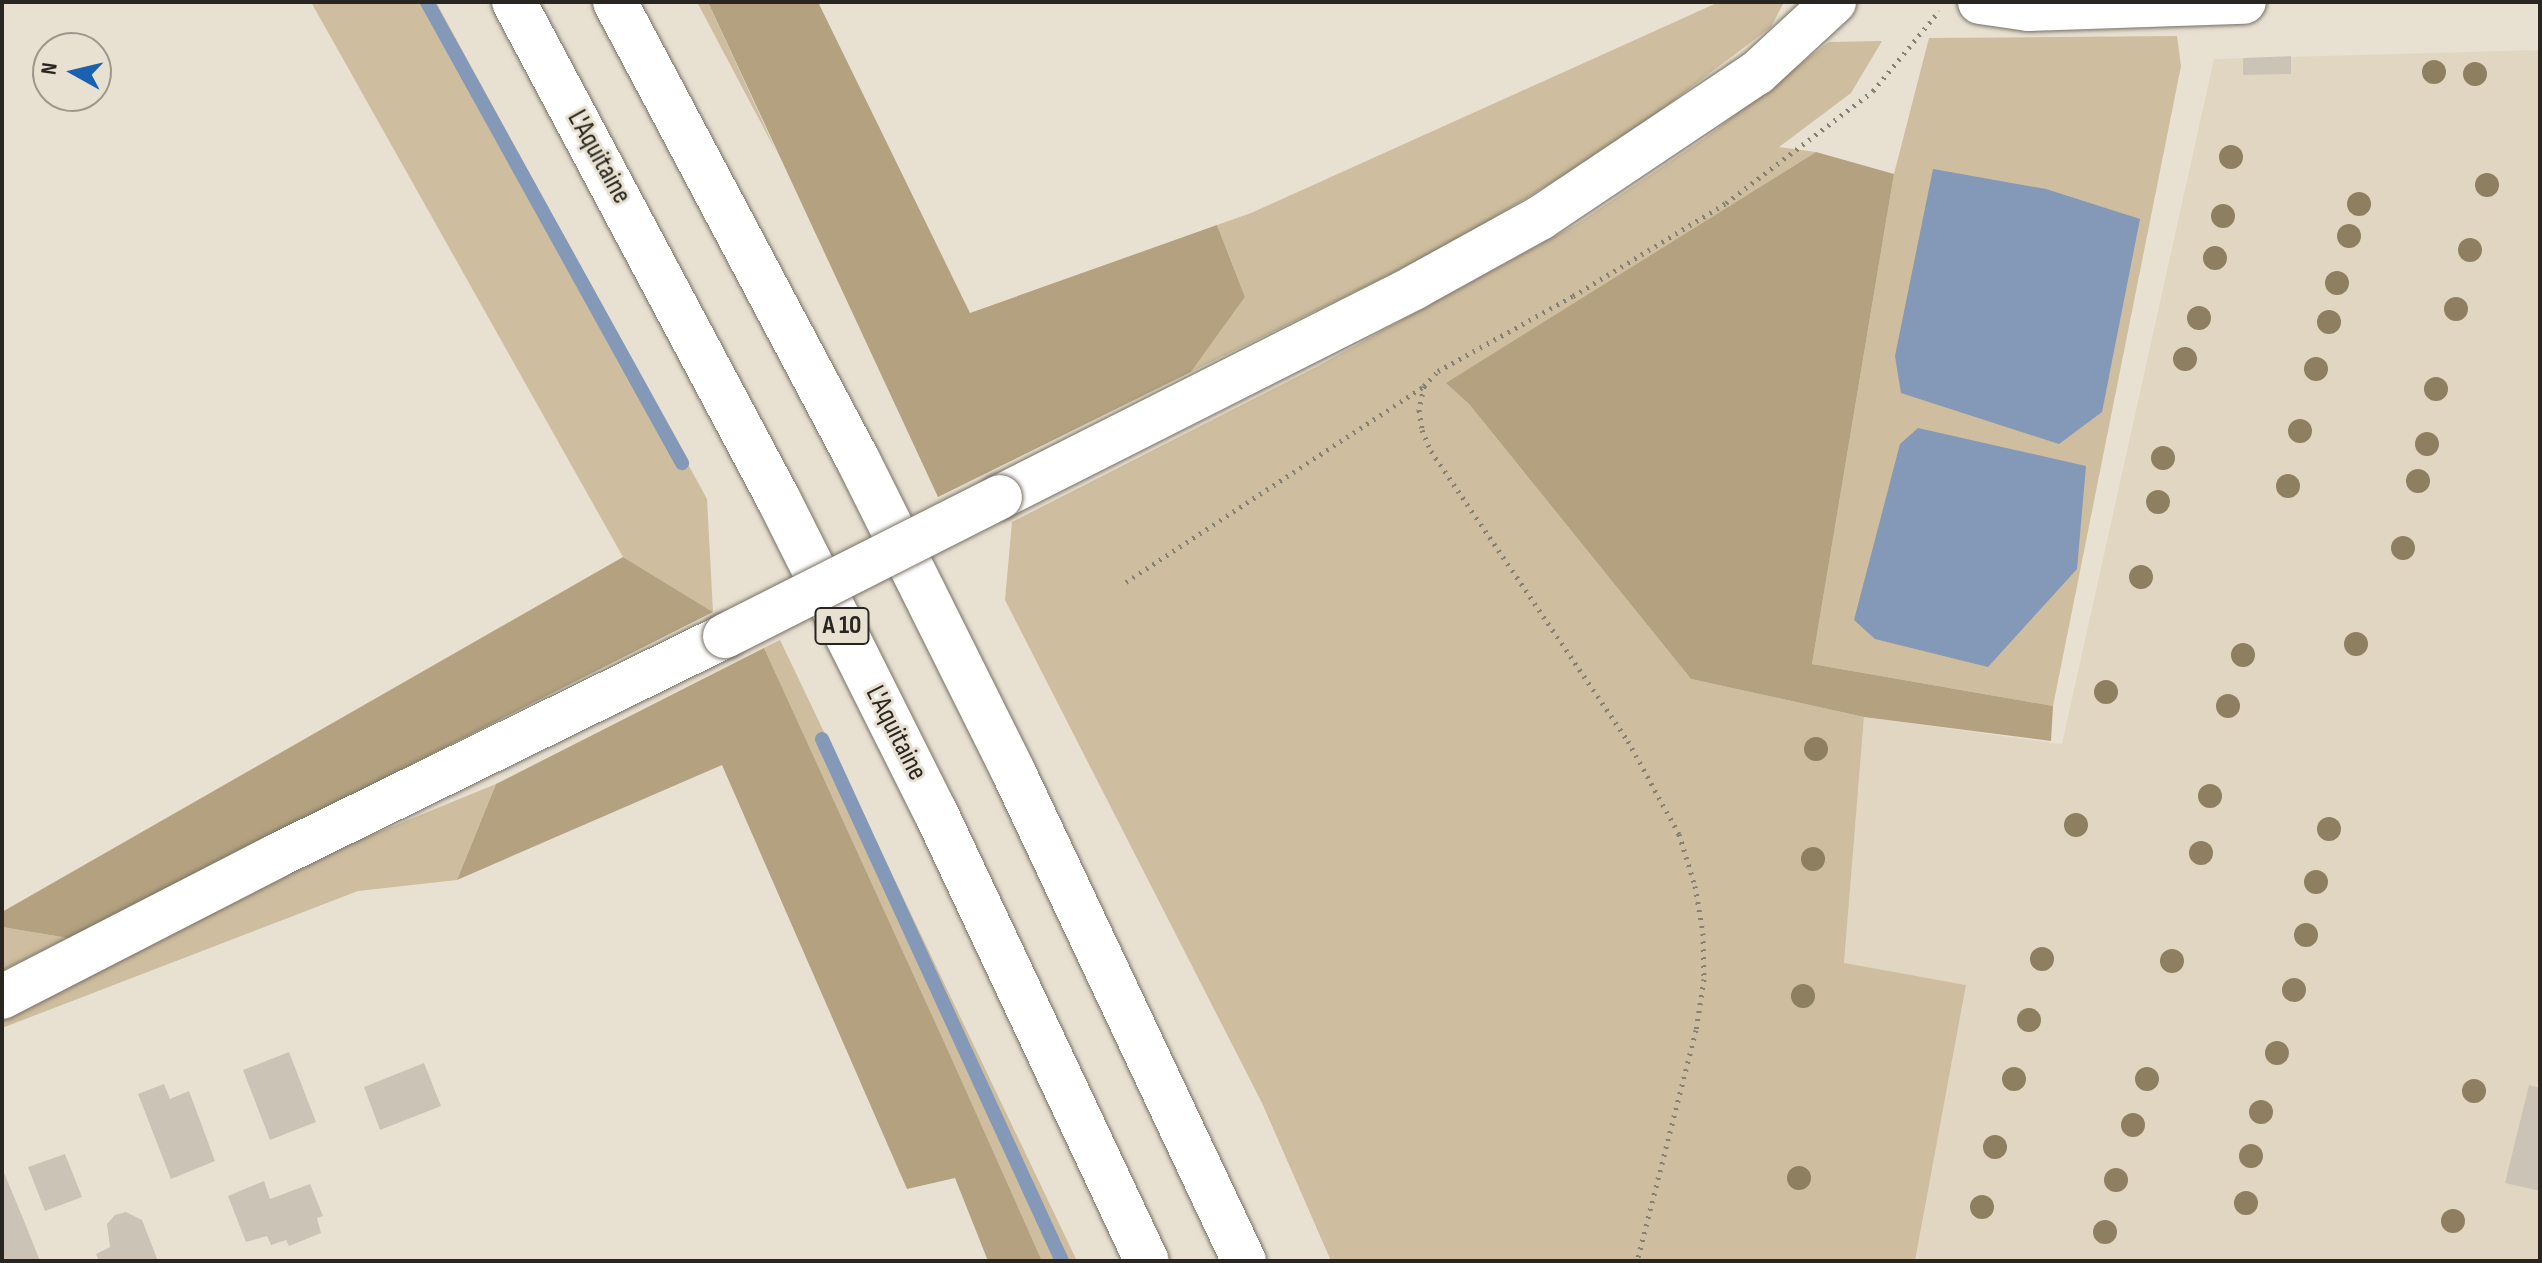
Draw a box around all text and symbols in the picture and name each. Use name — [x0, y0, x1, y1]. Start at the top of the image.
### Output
north arrow — [32, 32, 112, 112]
text: N — [36, 61, 64, 77]
street label: L'Aquitaine — [560, 104, 638, 210]
road number: A 10 — [814, 604, 870, 648]
street label: L'Aquitaine — [858, 680, 934, 786]

